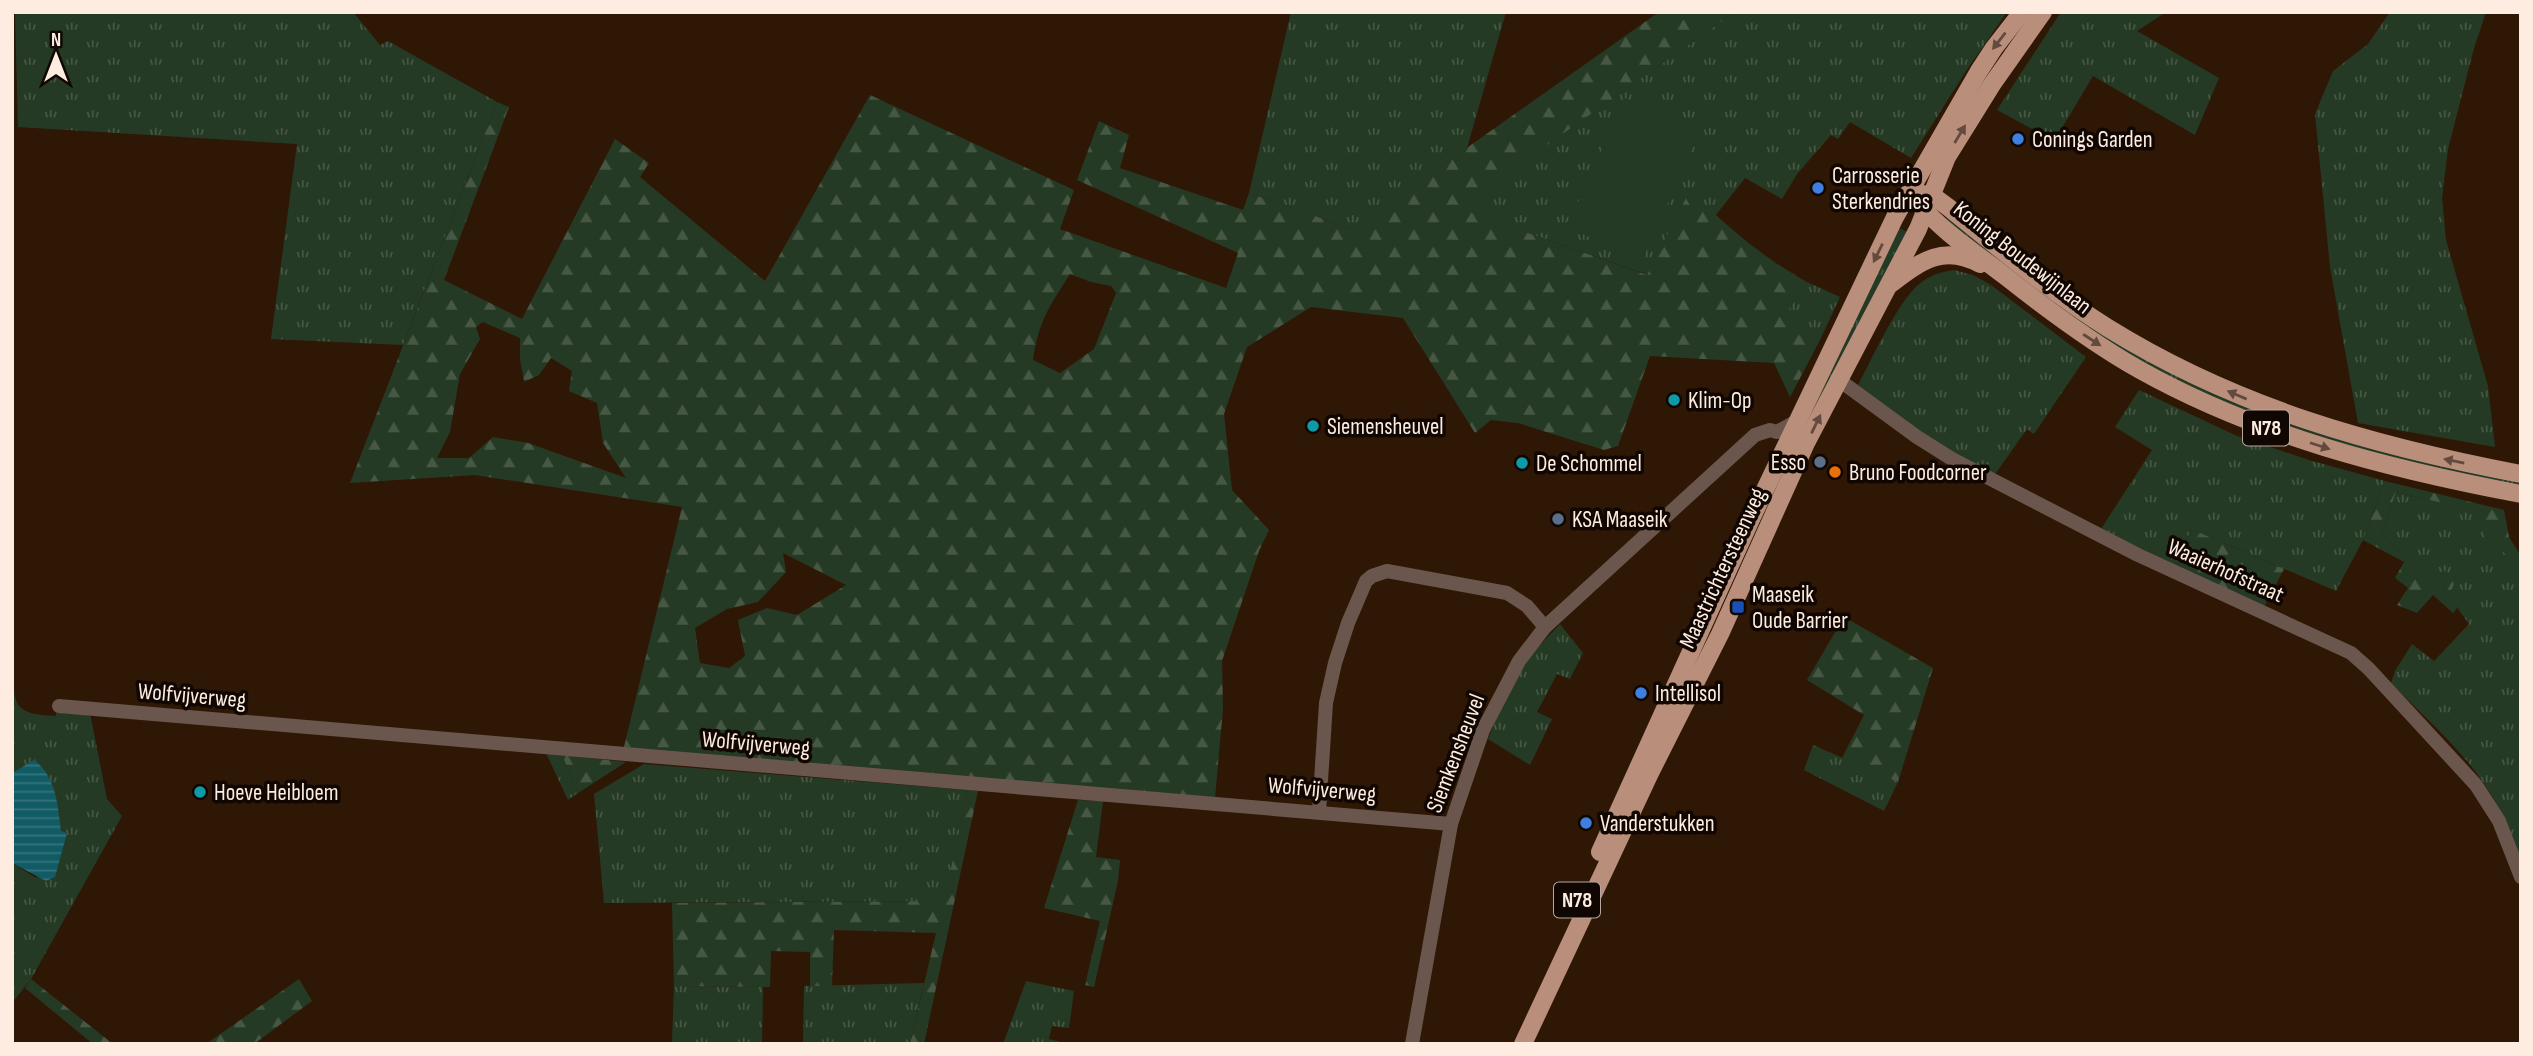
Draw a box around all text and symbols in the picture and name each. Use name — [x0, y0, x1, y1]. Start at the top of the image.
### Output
north arrow — [21, 21, 91, 91]
text: N — [51, 29, 61, 52]
one-way arrow — [1993, 32, 2007, 50]
one-way arrow — [1954, 124, 1967, 143]
place label: Conings Garden — [2032, 126, 2153, 154]
marker: Conings Garden — [2010, 131, 2026, 147]
place label: Carrosserie Sterkendries — [1832, 162, 1930, 216]
marker: Carrosserie Sterkendries — [1810, 180, 1826, 196]
street label: Koning Boudewijnlaan — [1948, 195, 2097, 320]
one-way arrow — [1872, 243, 1884, 263]
one-way arrow — [2083, 334, 2102, 347]
place label: Klim-Op — [1688, 387, 1752, 415]
one-way arrow — [2226, 389, 2247, 400]
marker: Klim-Op — [1666, 392, 1682, 408]
road number: N78 — [2243, 410, 2289, 446]
place label: Siemensheuvel — [1327, 413, 1443, 441]
one-way arrow — [1810, 414, 1822, 434]
marker: Siemensheuvel — [1305, 418, 1321, 434]
one-way arrow — [2310, 441, 2331, 452]
place label: Esso — [1771, 449, 1806, 477]
place label: De Schommel — [1536, 450, 1642, 478]
marker: Esso — [1812, 454, 1828, 470]
marker: De Schommel — [1514, 455, 1530, 471]
one-way arrow — [2443, 455, 2465, 466]
place label: Bruno Foodcorner — [1849, 459, 1987, 487]
marker: Bruno Foodcorner — [1827, 464, 1843, 480]
street label: Maastrichtersteenweg — [1674, 484, 1772, 653]
place label: KSA Maaseik — [1572, 506, 1668, 534]
marker: KSA Maaseik — [1550, 511, 1566, 527]
street label: Waaierhofstraat — [2163, 533, 2288, 609]
place label: Maaseik Oude Barrier — [1752, 581, 1848, 635]
marker: Maaseik Oude Barrier — [1730, 599, 1746, 615]
street label: Wolfvijverweg — [137, 677, 247, 715]
place label: Intellisol — [1655, 680, 1721, 708]
marker: Intellisol — [1633, 685, 1649, 701]
street label: Siemkensheuvel — [1420, 690, 1491, 817]
street label: Wolfvijverweg — [701, 725, 811, 763]
street label: Wolfvijverweg — [1267, 771, 1377, 809]
place label: Hoeve Heibloem — [214, 779, 339, 807]
marker: Hoeve Heibloem — [192, 784, 208, 800]
place label: Vanderstukken — [1600, 810, 1715, 838]
marker: Vanderstukken — [1578, 815, 1594, 831]
road number: N78 — [1554, 883, 1600, 918]

